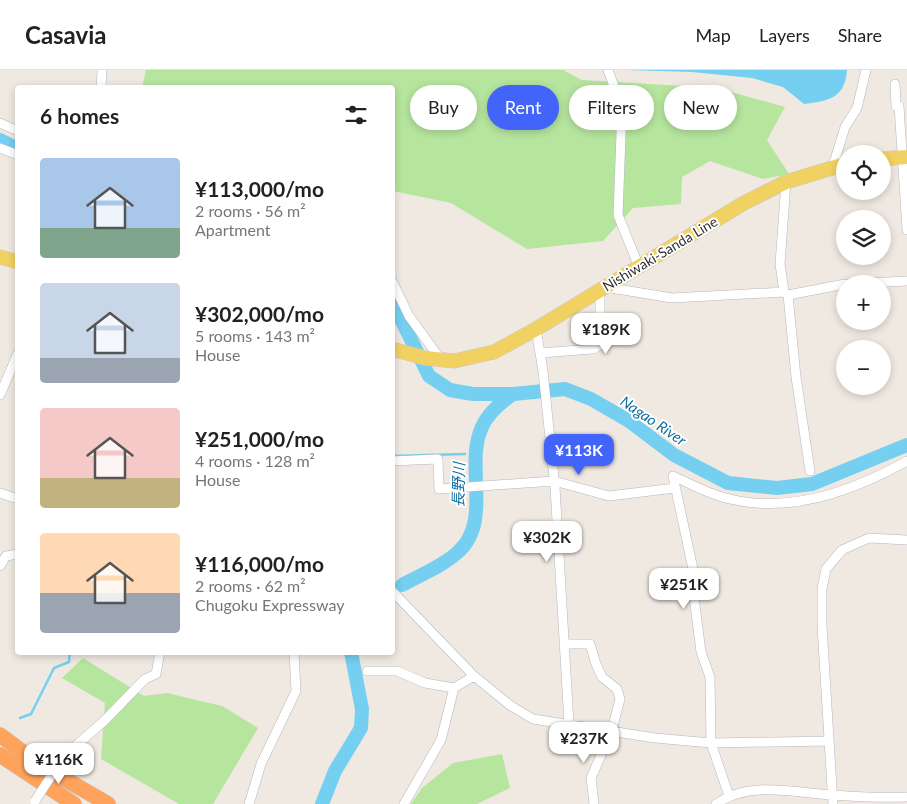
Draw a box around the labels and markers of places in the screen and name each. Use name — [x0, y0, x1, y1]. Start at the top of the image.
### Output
pin: ¥189K — [571, 312, 641, 355]
pin: ¥113K — [544, 434, 614, 476]
pin: ¥302K — [512, 520, 582, 563]
pin: ¥251K — [649, 568, 719, 610]
pin: ¥237K — [549, 722, 619, 764]
pin: ¥116K — [24, 742, 94, 785]

